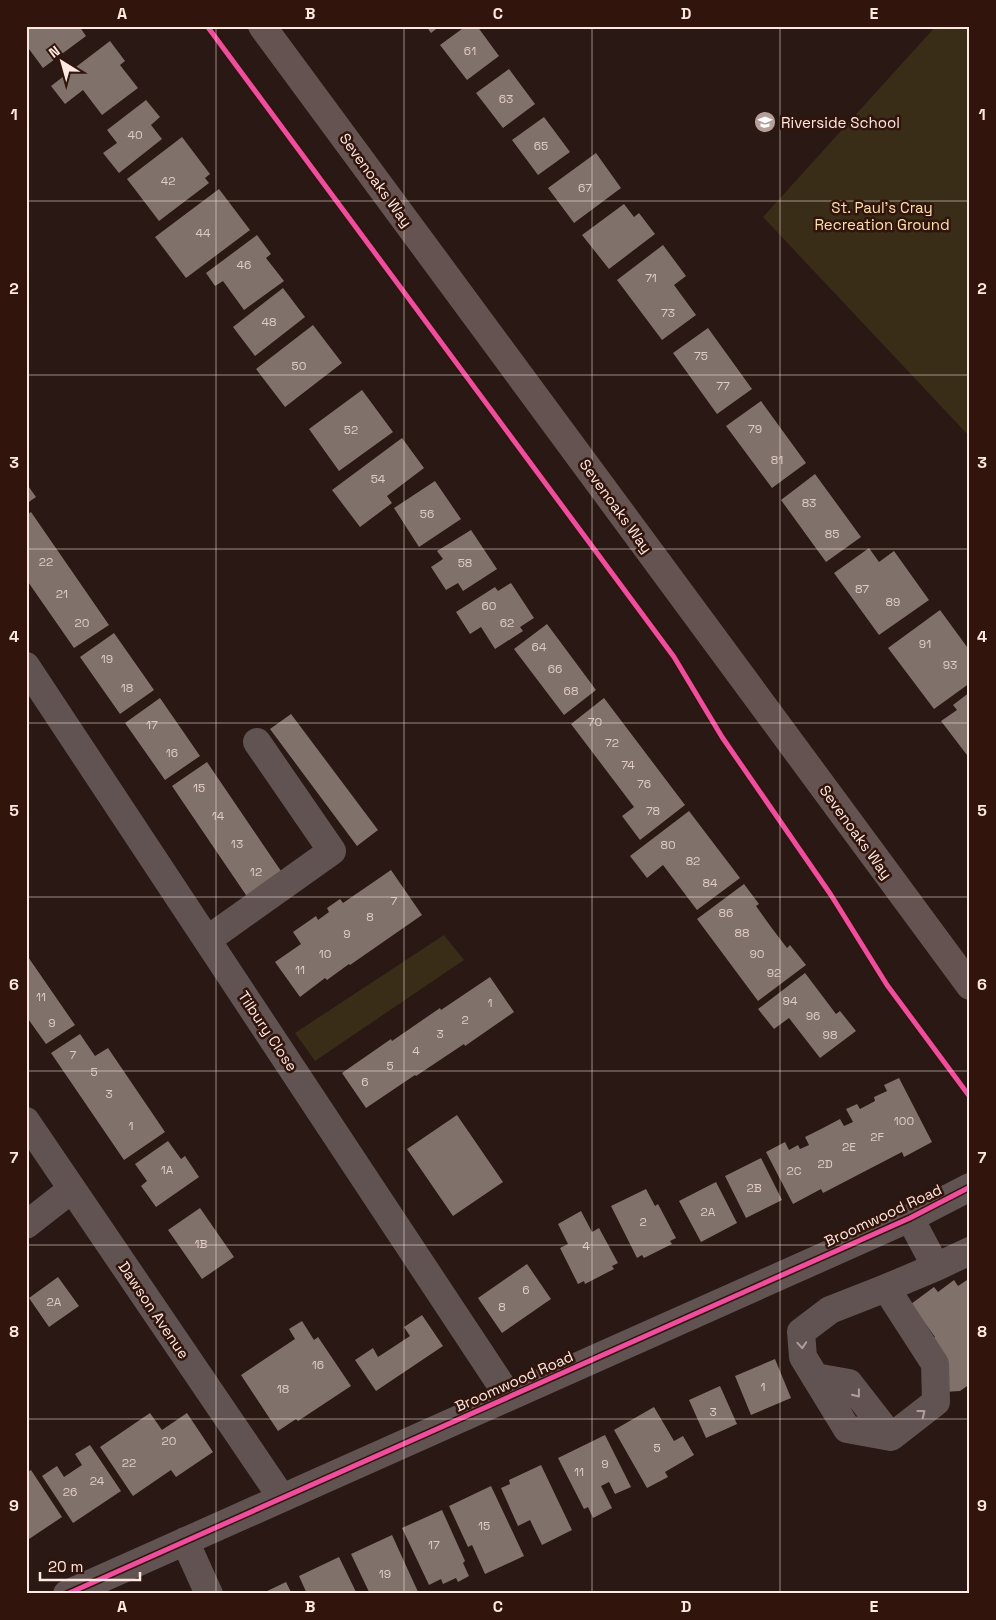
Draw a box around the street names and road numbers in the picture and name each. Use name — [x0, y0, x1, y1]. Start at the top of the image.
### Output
street label: Sevenoaks Way — [336, 129, 416, 231]
street label: Sevenoaks Way — [576, 455, 656, 557]
street label: Sevenoaks Way — [816, 781, 896, 883]
street label: Tilbury Close — [234, 987, 302, 1075]
street label: Broomwood Road — [821, 1179, 945, 1251]
street label: Dawson Avenue — [114, 1258, 194, 1362]
street label: Broomwood Road — [452, 1346, 576, 1416]

